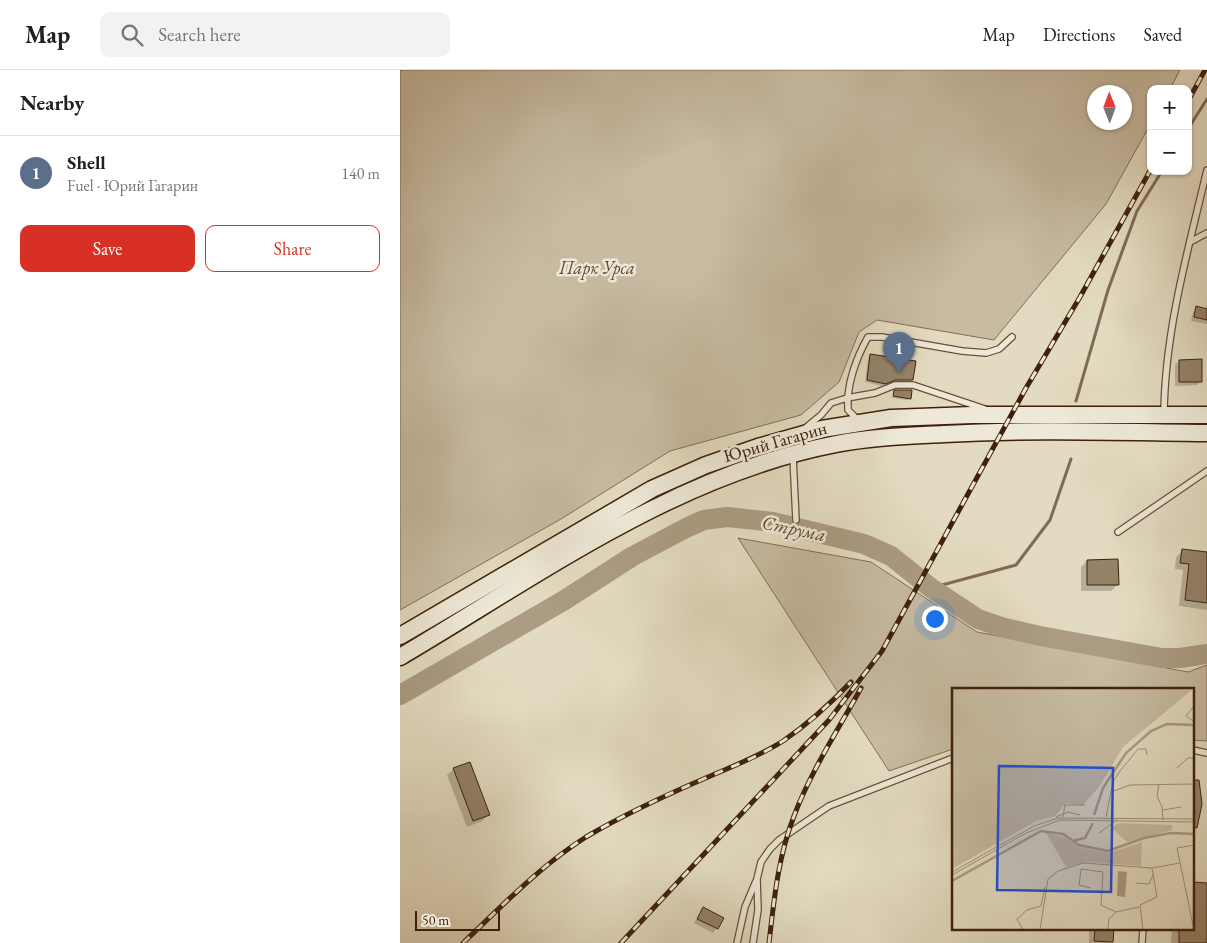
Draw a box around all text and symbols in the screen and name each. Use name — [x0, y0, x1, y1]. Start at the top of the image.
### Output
search box — [100, 12, 450, 57]
text: Map — [25, 19, 70, 50]
icon: search — [118, 21, 146, 49]
text: Search here — [158, 22, 241, 47]
text: Map — [983, 23, 1015, 46]
text: Directions — [1043, 23, 1115, 46]
text: Saved — [1143, 23, 1182, 46]
north arrow — [1087, 85, 1132, 130]
map controls — [1147, 85, 1192, 175]
button: + — [1147, 85, 1192, 130]
text: Nearby — [20, 89, 84, 116]
button: − — [1147, 130, 1192, 175]
text: Shell — [67, 150, 106, 175]
text: 1 — [32, 163, 40, 184]
text: 140 m — [341, 163, 380, 184]
text: Fuel · Юрий Гагарин — [67, 175, 198, 196]
button: Save — [20, 225, 195, 272]
button: Share — [205, 225, 380, 272]
park label: Парк Урса — [558, 256, 635, 280]
pin: 1 — [883, 332, 915, 373]
street label: Юрий Гагарин — [720, 416, 829, 467]
water label: Струма — [760, 510, 828, 547]
your location — [922, 606, 948, 632]
inset map — [952, 688, 1194, 930]
scale bar — [415, 908, 500, 931]
text: 50 m — [422, 911, 449, 929]

